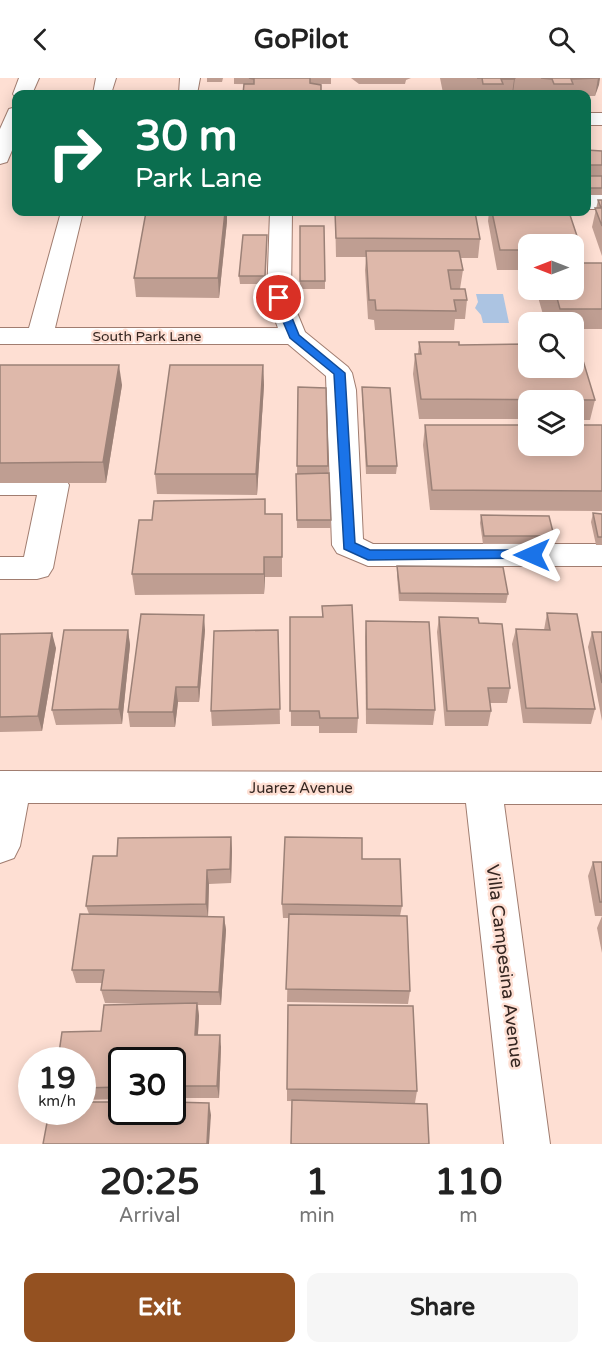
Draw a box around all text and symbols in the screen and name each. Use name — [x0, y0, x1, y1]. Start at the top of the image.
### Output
icon: back — [24, 23, 57, 56]
text: GoPilot — [254, 23, 348, 56]
icon: search — [545, 23, 578, 56]
text: 30 m — [135, 111, 237, 162]
icon: right — [36, 114, 114, 192]
text: Park Lane — [135, 162, 262, 195]
north arrow — [518, 234, 584, 300]
map controls — [518, 234, 584, 456]
pin — [253, 272, 304, 323]
icon: arrive — [262, 281, 295, 314]
button: search — [518, 312, 584, 378]
street label: South Park Lane — [92, 328, 202, 345]
button: layers — [518, 390, 584, 456]
position arrow — [500, 523, 564, 587]
street label: Juarez Avenue — [249, 779, 353, 797]
street label: Villa Campesina Avenue — [482, 863, 528, 1069]
speed limit sign: 30 — [108, 1047, 186, 1125]
text: 19 — [38, 1060, 76, 1097]
text: km/h — [38, 1092, 76, 1110]
text: 20:25 — [100, 1161, 200, 1204]
text: 1 — [306, 1161, 328, 1204]
text: 110 — [434, 1161, 502, 1204]
text: Arrival — [119, 1204, 181, 1228]
text: min — [299, 1204, 335, 1228]
text: m — [459, 1204, 478, 1228]
button: Exit — [24, 1273, 295, 1342]
button: Share — [307, 1273, 578, 1342]

